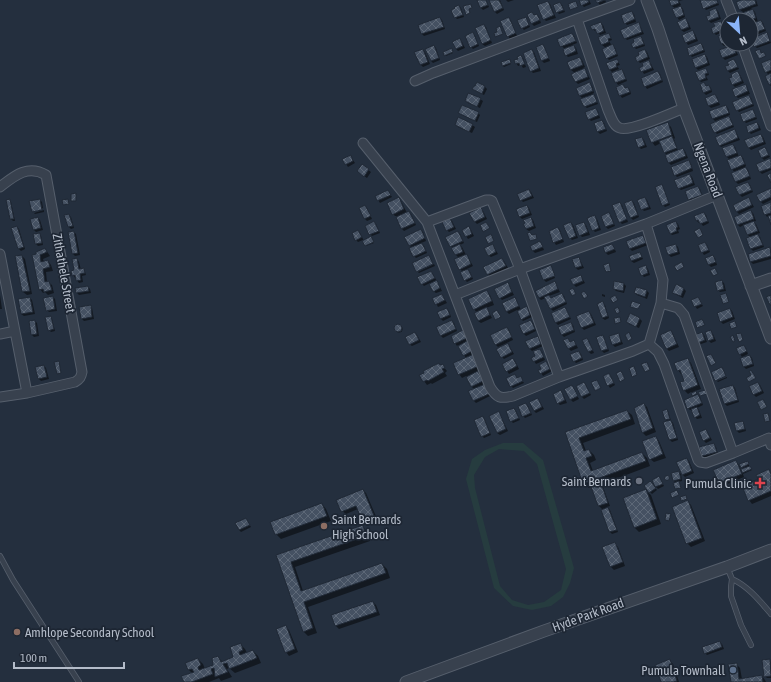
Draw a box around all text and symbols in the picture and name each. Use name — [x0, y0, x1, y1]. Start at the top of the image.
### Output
north arrow — [719, 12, 759, 52]
text: N — [738, 34, 749, 48]
street label: Ngena Road — [691, 140, 725, 200]
street label: Zithathele Street — [50, 232, 78, 314]
place label: Saint Bernards — [562, 474, 631, 489]
marker: Saint Bernards — [634, 476, 644, 486]
place label: Pumula Clinic — [685, 476, 751, 491]
marker: Pumula Clinic — [754, 477, 766, 489]
place label: Saint Bernards High School — [332, 512, 402, 542]
marker: Saint Bernards High School — [319, 521, 329, 531]
street label: Hyde Park Road — [550, 595, 626, 635]
place label: Amhlope Secondary School — [25, 625, 155, 640]
marker: Amhlope Secondary School — [12, 627, 22, 637]
scale bar — [14, 644, 124, 670]
text: 100 m — [20, 651, 47, 665]
place label: Pumula Townhall — [641, 663, 726, 678]
marker: Pumula Townhall — [728, 665, 738, 675]

